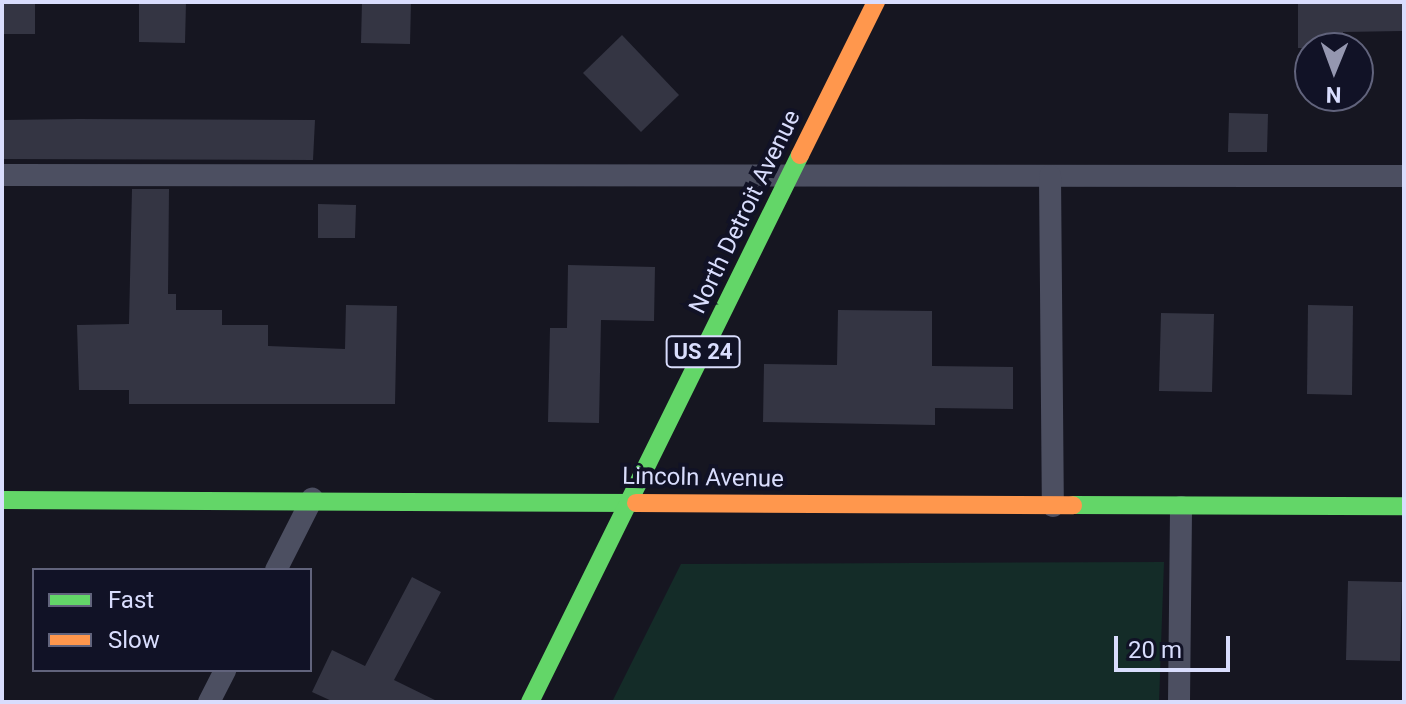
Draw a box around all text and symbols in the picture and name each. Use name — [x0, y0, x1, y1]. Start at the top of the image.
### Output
north arrow — [1294, 32, 1374, 112]
text: N — [1326, 82, 1342, 107]
street label: North Detroit Avenue — [683, 106, 807, 318]
road number: US 24 — [665, 334, 741, 370]
street label: Lincoln Avenue — [622, 462, 784, 494]
legend — [32, 568, 312, 672]
text: Fast — [108, 586, 154, 614]
scale bar — [1118, 620, 1234, 670]
text: Slow — [108, 626, 160, 654]
text: 20 m — [1128, 636, 1182, 664]

